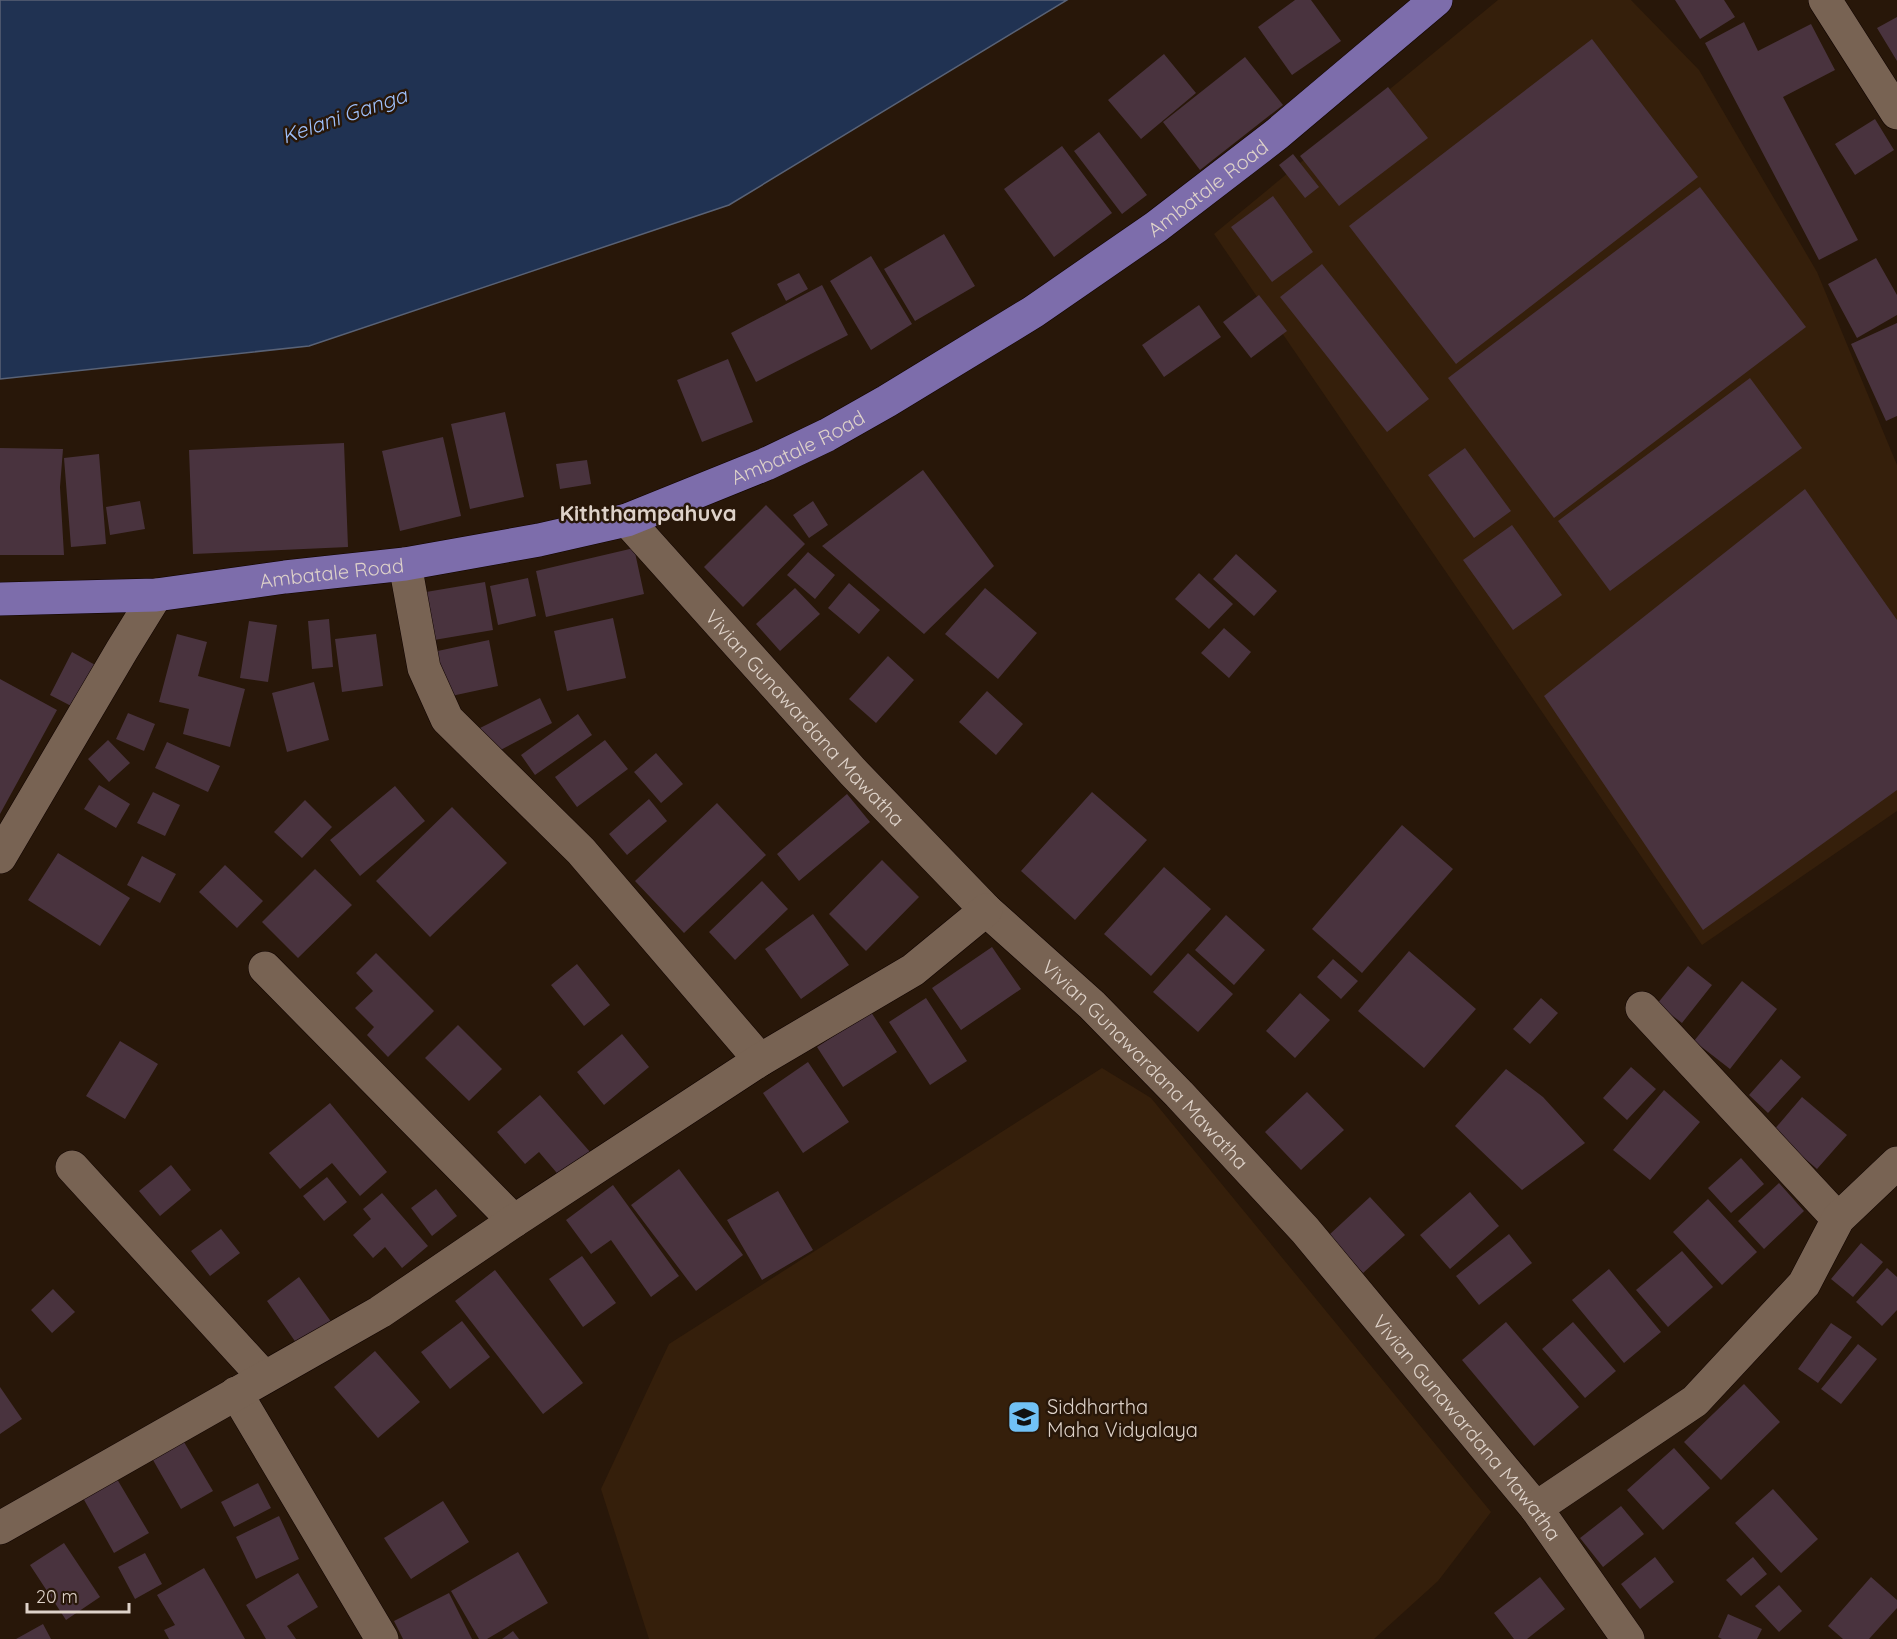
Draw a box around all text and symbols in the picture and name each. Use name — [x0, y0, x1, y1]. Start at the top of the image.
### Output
water label: Kelani Ganga — [278, 81, 411, 149]
street label: Ambatale Road — [1142, 133, 1273, 242]
street label: Ambatale Road — [727, 404, 869, 489]
district label: Kiththampahuva — [559, 499, 737, 527]
street label: Ambatale Road — [258, 552, 405, 593]
street label: Vivian Gunawardana Mawatha — [700, 604, 910, 831]
street label: Vivian Gunawardana Mawatha — [1037, 954, 1254, 1174]
street label: Vivian Gunawardana Mawatha — [1368, 1309, 1567, 1545]
place label: Siddhartha Maha Vidyalaya — [1047, 1394, 1198, 1442]
school or university icon: Siddhartha Maha Vidyalaya — [1006, 1399, 1042, 1435]
scale bar — [27, 1576, 129, 1614]
text: 20 m — [36, 1585, 78, 1608]

